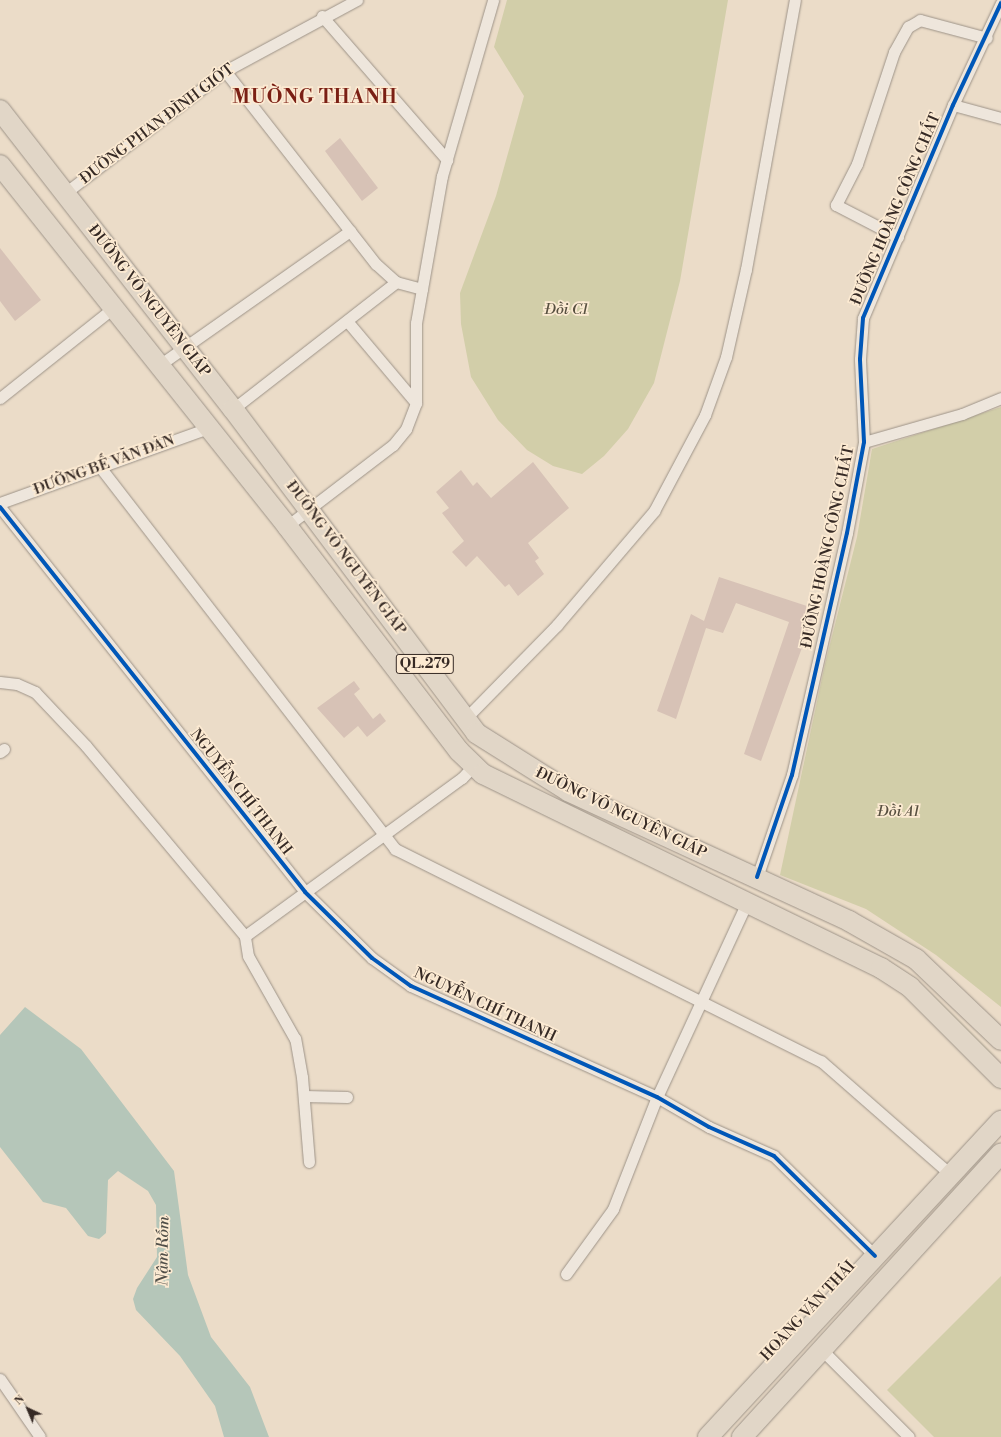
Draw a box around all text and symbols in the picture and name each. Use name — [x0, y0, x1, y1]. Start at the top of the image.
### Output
street label: ĐƯỜNG PHAN ĐÌNH GIÓT — [76, 60, 238, 188]
district label: MƯỜNG THANH — [232, 87, 398, 109]
street label: ĐƯỜNG HOÀNG CÔNG CHẤT — [847, 110, 945, 308]
street label: ĐƯỜNG VÕ NGUYÊN GIÁP — [84, 221, 214, 381]
park label: Đồi C1 — [545, 301, 587, 319]
street label: ĐƯỜNG BẾ VĂN ĐÀN — [31, 431, 177, 499]
street label: ĐƯỜNG HOÀNG CÔNG CHẤT — [798, 444, 858, 650]
street label: ĐƯỜNG VÕ NGUYÊN GIÁP — [282, 477, 410, 639]
road number: QL.279 — [395, 652, 455, 676]
street label: NGUYỄN CHÍ THANH — [186, 725, 296, 859]
street label: ĐƯỜNG VÕ NGUYÊN GIÁP — [533, 764, 709, 862]
park label: Đồi A1 — [877, 803, 919, 821]
street label: NGUYỄN CHÍ THANH — [411, 964, 559, 1046]
water label: Nậm Rốm — [153, 1216, 173, 1286]
street label: HOÀNG VĂN THÁI — [757, 1257, 859, 1365]
north arrow — [8, 1389, 48, 1429]
text: N — [12, 1392, 28, 1408]

